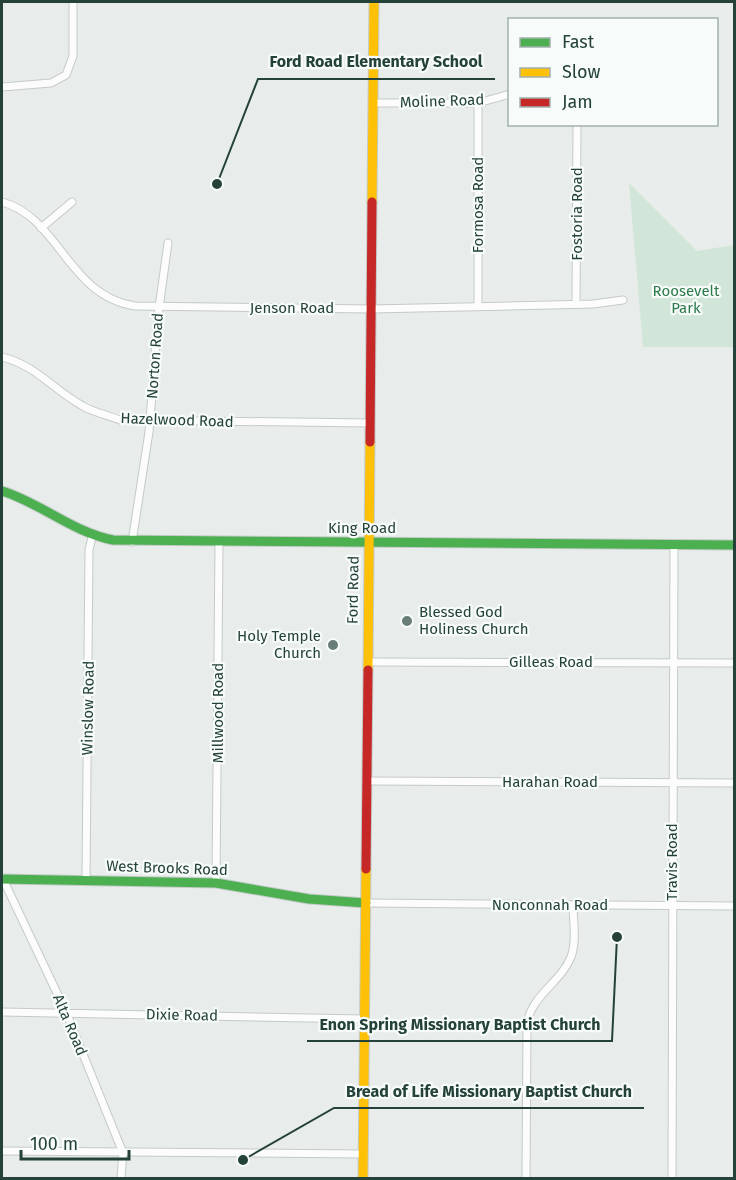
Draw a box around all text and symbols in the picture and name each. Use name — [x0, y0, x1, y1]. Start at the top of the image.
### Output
legend — [508, 18, 718, 126]
text: Fast — [562, 31, 595, 53]
callout: Ford Road Elementary School — [258, 45, 495, 79]
text: Ford Road Elementary School — [270, 52, 483, 71]
text: Slow — [562, 61, 601, 83]
street label: Moline Road — [399, 91, 485, 111]
text: Jam — [562, 91, 593, 113]
street label: Formosa Road — [469, 157, 487, 253]
street label: Fostoria Road — [568, 167, 586, 261]
park label: Roosevelt Park — [653, 282, 720, 317]
street label: Jenson Road — [250, 299, 334, 317]
street label: Norton Road — [143, 312, 167, 400]
street label: Hazelwood Road — [120, 409, 234, 431]
street label: King Road — [328, 519, 396, 537]
street label: Ford Road — [343, 556, 363, 624]
place label: Blessed God Holiness Church — [419, 603, 528, 638]
marker: Blessed God Holiness Church — [400, 614, 414, 628]
place label: Holy Temple Church — [237, 627, 321, 662]
marker: Holy Temple Church — [326, 638, 340, 652]
street label: Gilleas Road — [509, 653, 593, 671]
street label: Winslow Road — [78, 660, 98, 756]
street label: Millwood Road — [209, 663, 227, 763]
street label: Harahan Road — [502, 773, 598, 791]
street label: Travis Road — [663, 823, 681, 901]
street label: West Brooks Road — [106, 857, 228, 879]
street label: Nonconnah Road — [492, 896, 608, 914]
street label: Alta Road — [49, 992, 91, 1058]
street label: Dixie Road — [146, 1005, 218, 1025]
callout: Enon Spring Missionary Baptist Church — [307, 1007, 612, 1041]
text: Enon Spring Missionary Baptist Church — [320, 1015, 600, 1034]
callout: Bread of Life Missionary Baptist Church — [334, 1074, 644, 1108]
text: Bread of Life Missionary Baptist Church — [346, 1082, 632, 1101]
scale bar — [21, 1123, 129, 1161]
text: 100 m — [30, 1133, 78, 1155]

